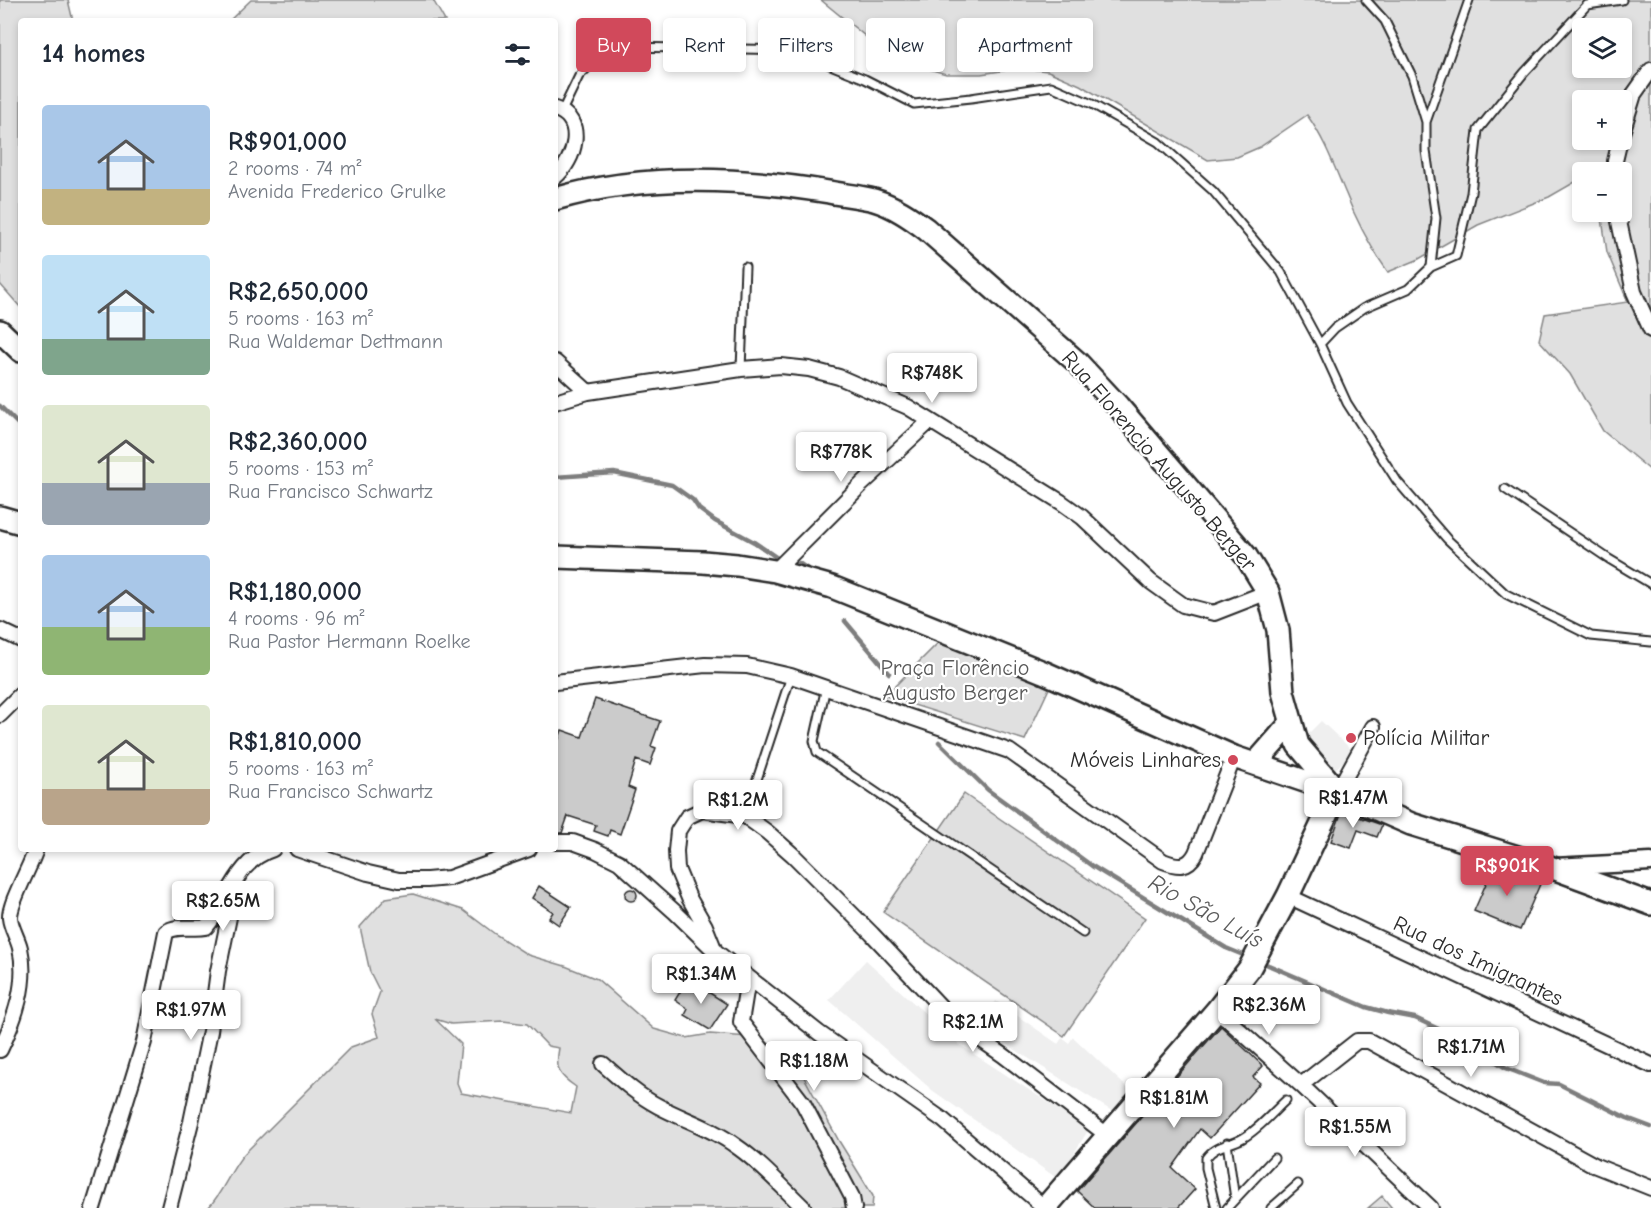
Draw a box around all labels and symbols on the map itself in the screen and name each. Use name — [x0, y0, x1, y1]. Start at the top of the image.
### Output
street label: Rua Florencio Augusto Berger — [1056, 346, 1262, 577]
pin: R$748K — [883, 353, 981, 404]
pin: R$778K — [792, 432, 890, 483]
park label: Praça Florêncio Augusto Berger — [881, 655, 1029, 706]
place label: Polícia Militar — [1363, 725, 1489, 751]
marker: Polícia Militar — [1344, 731, 1358, 745]
place label: Móveis Linhares — [1070, 747, 1221, 773]
marker: Móveis Linhares — [1226, 753, 1240, 767]
pin: R$1.47M — [1298, 778, 1408, 829]
pin: R$1.2M — [689, 780, 787, 831]
pin: R$901K — [1458, 846, 1556, 897]
water label: Rio São Luís — [1144, 868, 1268, 954]
pin: R$2.65M — [168, 881, 278, 932]
street label: Rua dos Imigrantes — [1389, 910, 1567, 1012]
pin: R$1.34M — [646, 954, 756, 1005]
pin: R$2.36M — [1214, 985, 1324, 1036]
pin: R$1.97M — [136, 990, 246, 1041]
pin: R$2.1M — [924, 1002, 1022, 1053]
pin: R$1.71M — [1416, 1027, 1526, 1078]
pin: R$1.18M — [759, 1041, 869, 1092]
pin: R$1.81M — [1119, 1078, 1229, 1129]
pin: R$1.55M — [1300, 1107, 1410, 1158]

